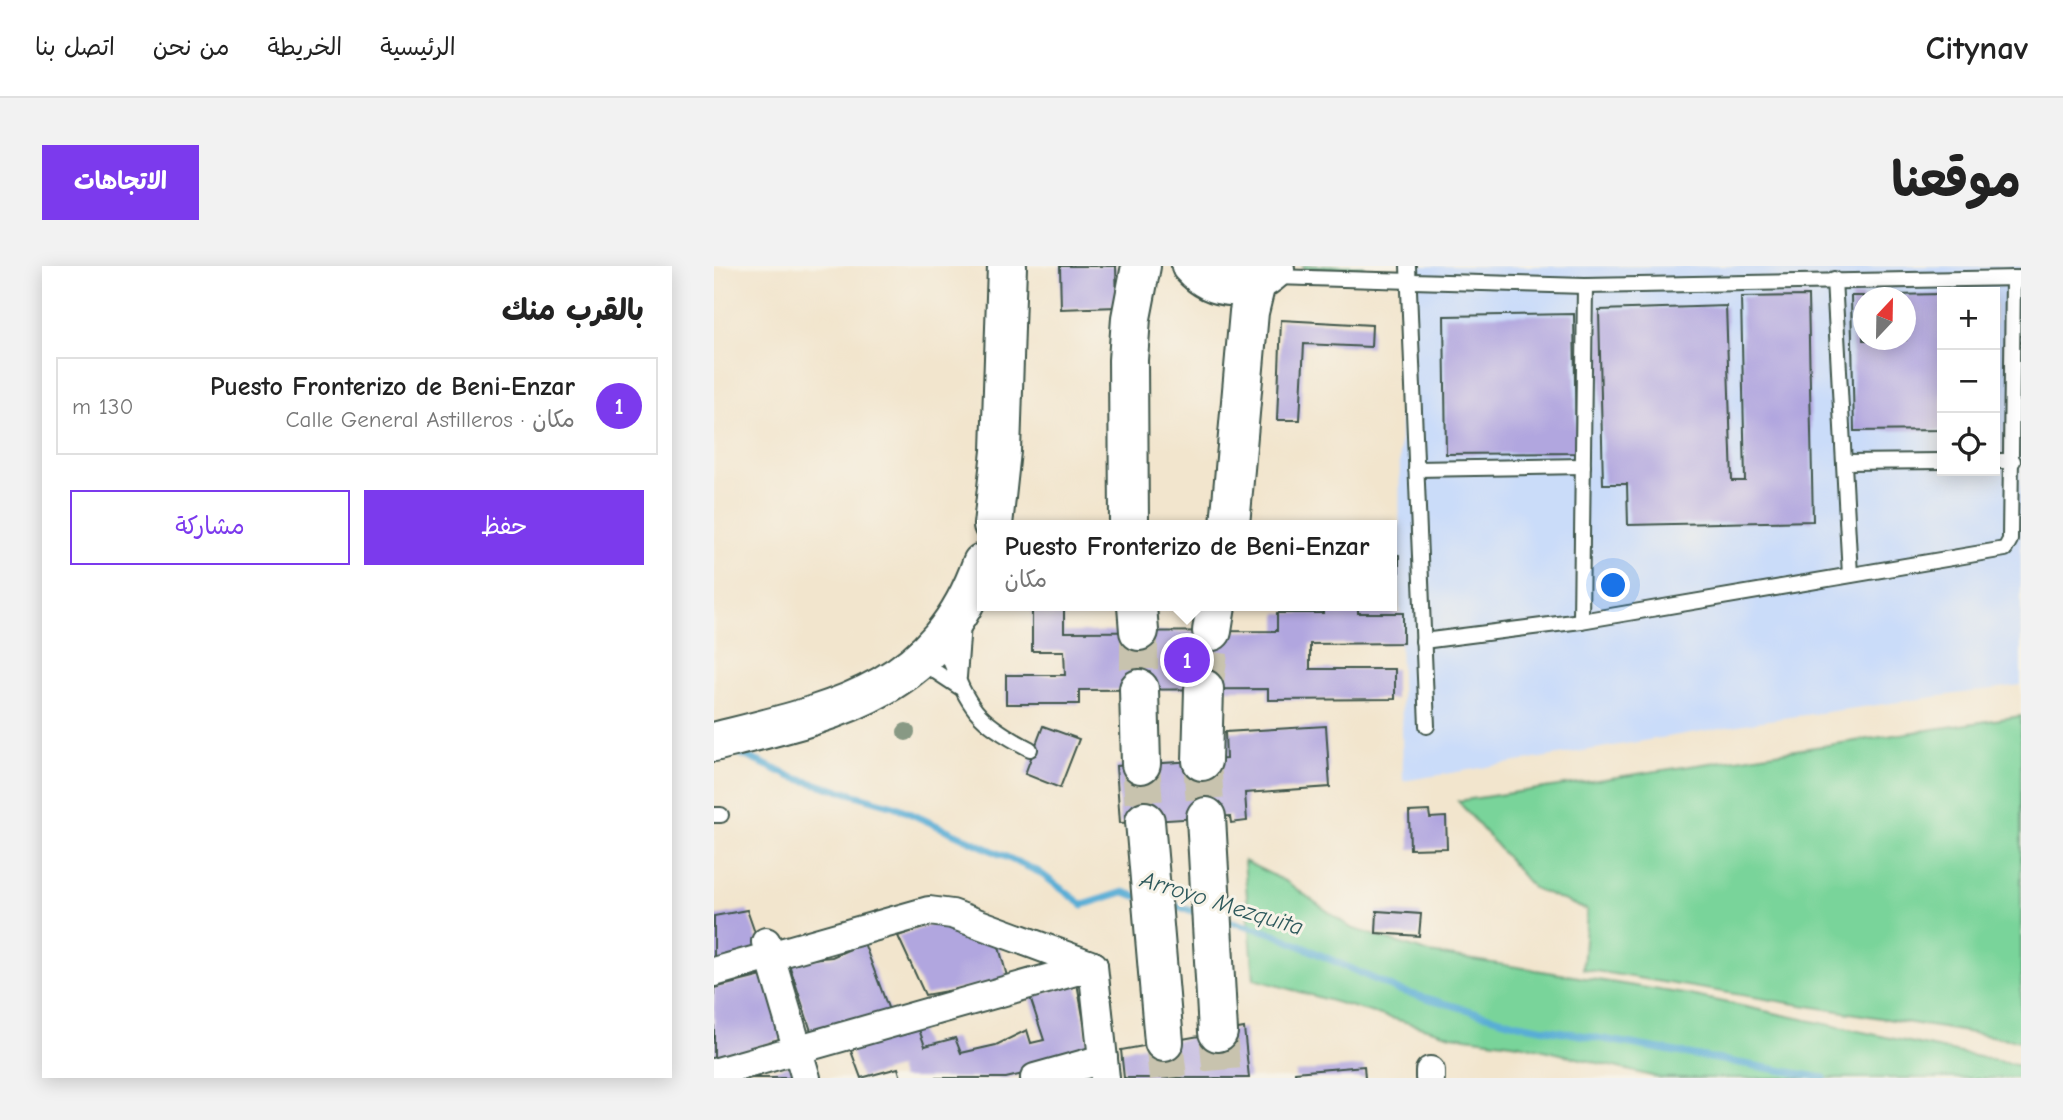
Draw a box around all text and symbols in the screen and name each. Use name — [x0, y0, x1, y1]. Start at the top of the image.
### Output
text: Citynav — [1926, 29, 2028, 67]
text: اتصل بنا — [35, 33, 115, 61]
text: من نحن — [153, 33, 229, 61]
text: الخريطة — [267, 33, 342, 61]
text: الرئيسية — [380, 33, 456, 61]
button: الاتجاهات — [42, 145, 199, 220]
text: موقعنا — [1891, 152, 2021, 208]
north arrow — [1853, 287, 1916, 350]
map controls — [1937, 287, 2000, 476]
button: + — [1937, 287, 2000, 350]
text: بالقرب منك — [502, 293, 644, 328]
button: − — [1937, 350, 2000, 413]
text: Puesto Fronterizo de Beni-Enzar — [210, 372, 575, 402]
text: 130 m — [72, 393, 133, 420]
text: 1 — [614, 393, 624, 420]
text: مكان · Calle General Astilleros — [285, 406, 575, 433]
button: locate — [1937, 413, 2000, 476]
button: مشاركة — [70, 490, 350, 565]
button: حفظ — [364, 490, 644, 565]
popup — [977, 520, 1397, 611]
text: Puesto Fronterizo de Beni-Enzar — [1004, 532, 1370, 562]
text: مكان — [1004, 566, 1047, 593]
your location — [1596, 568, 1630, 602]
pin: 1 — [1164, 634, 1210, 686]
water label: Arroyo Mezquita — [1136, 865, 1307, 941]

